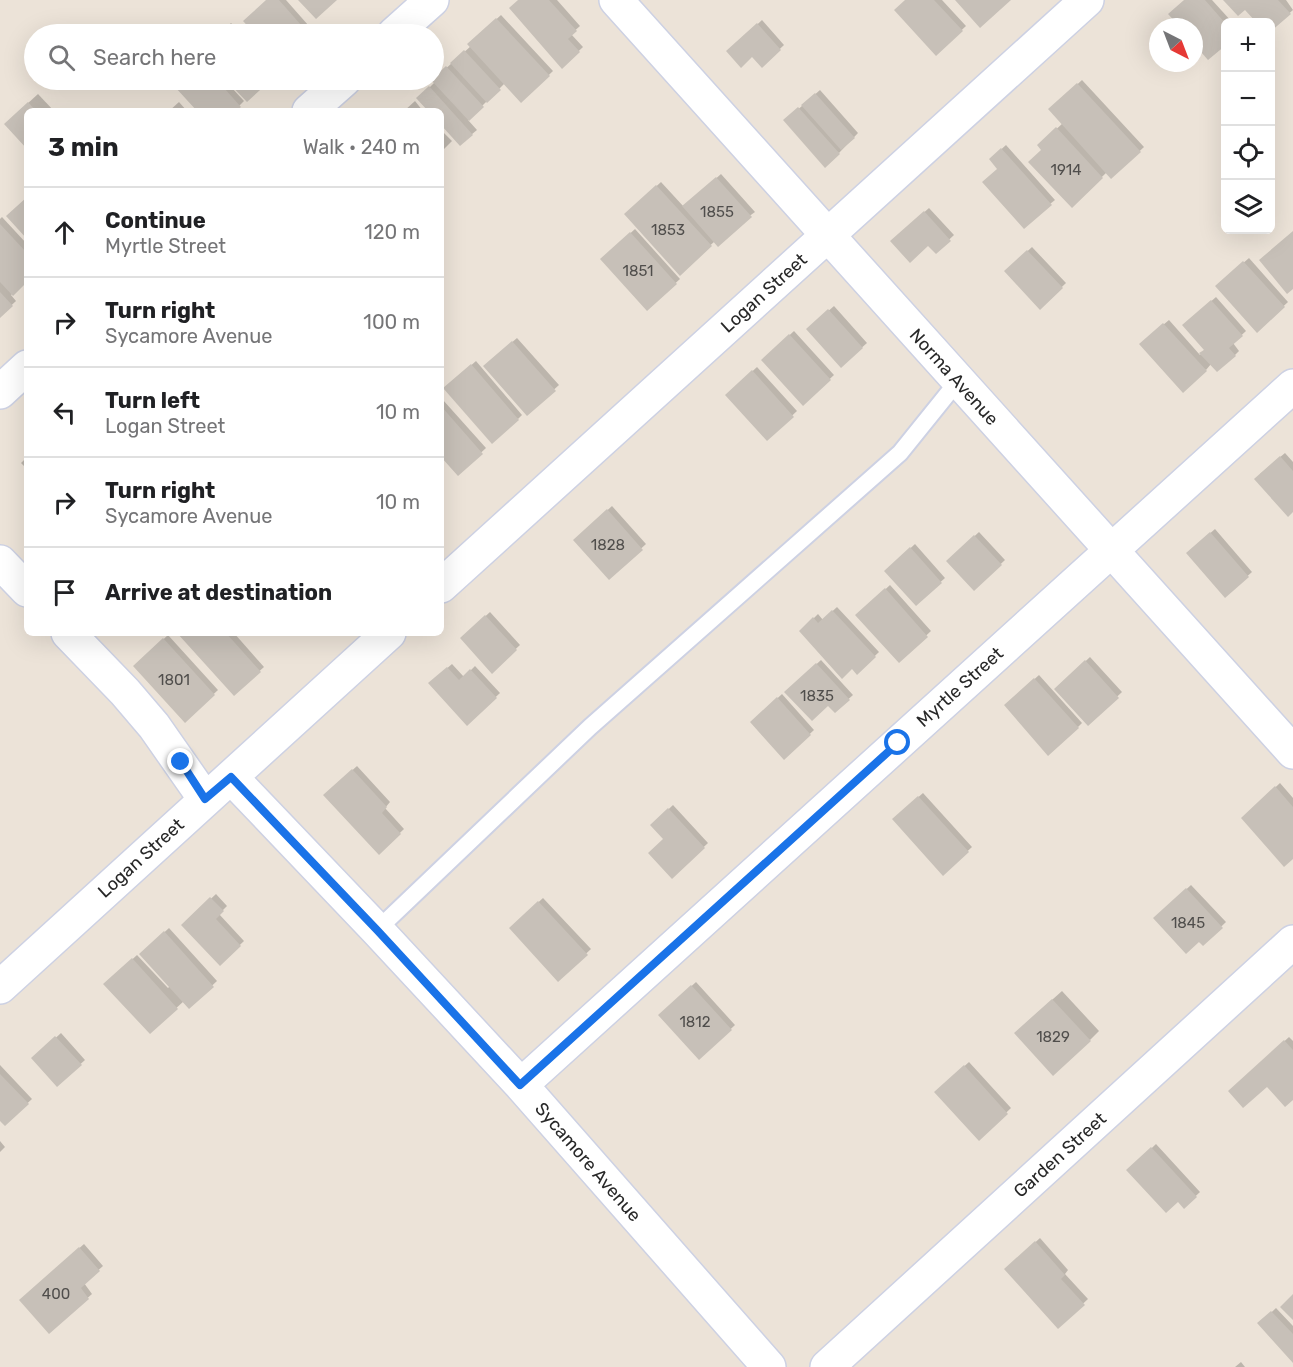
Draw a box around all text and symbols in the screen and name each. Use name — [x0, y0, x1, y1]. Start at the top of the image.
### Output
north arrow — [1149, 18, 1203, 72]
map controls — [1221, 18, 1275, 234]
button: + — [1221, 18, 1275, 72]
search box — [24, 24, 444, 90]
icon: search — [45, 41, 78, 74]
text: Search here — [93, 44, 216, 71]
button: − — [1221, 72, 1275, 126]
button: locate — [1221, 126, 1275, 180]
text: 3 min — [48, 132, 119, 163]
text: Walk · 240 m — [303, 135, 420, 159]
house number: 1914 — [1050, 161, 1082, 179]
button: layers — [1221, 180, 1275, 234]
house number: 1855 — [700, 203, 734, 221]
text: Continue — [105, 207, 206, 234]
icon: ahead — [48, 216, 81, 249]
text: 120 m — [364, 220, 420, 244]
house number: 1853 — [651, 221, 685, 239]
text: Myrtle Street — [105, 234, 226, 258]
street label: Logan Street — [716, 249, 812, 337]
house number: 1851 — [622, 262, 654, 280]
text: Turn right — [105, 297, 215, 324]
icon: right — [48, 306, 81, 339]
text: 100 m — [363, 310, 420, 334]
text: Sycamore Avenue — [105, 324, 272, 348]
street label: Norma Avenue — [905, 324, 1003, 430]
text: Turn left — [105, 387, 200, 414]
icon: left — [48, 396, 81, 429]
text: 10 m — [376, 400, 420, 424]
text: Logan Street — [105, 414, 225, 438]
text: Turn right — [105, 477, 215, 504]
icon: right — [48, 486, 81, 519]
text: 10 m — [376, 490, 420, 514]
text: Sycamore Avenue — [105, 504, 272, 528]
house number: 1828 — [591, 536, 625, 554]
icon: arrive — [48, 576, 81, 609]
text: Arrive at destination — [105, 579, 332, 606]
street label: Myrtle Street — [912, 642, 1008, 732]
house number: 1801 — [158, 671, 190, 689]
house number: 1835 — [800, 687, 834, 705]
route start — [884, 729, 910, 755]
route end — [167, 748, 193, 774]
street label: Logan Street — [93, 814, 189, 902]
house number: 1845 — [1171, 914, 1205, 932]
house number: 1812 — [679, 1013, 711, 1031]
house number: 1829 — [1036, 1028, 1070, 1046]
street label: Sycamore Avenue — [530, 1098, 646, 1226]
street label: Garden Street — [1009, 1108, 1111, 1202]
house number: 400 — [42, 1285, 70, 1303]

